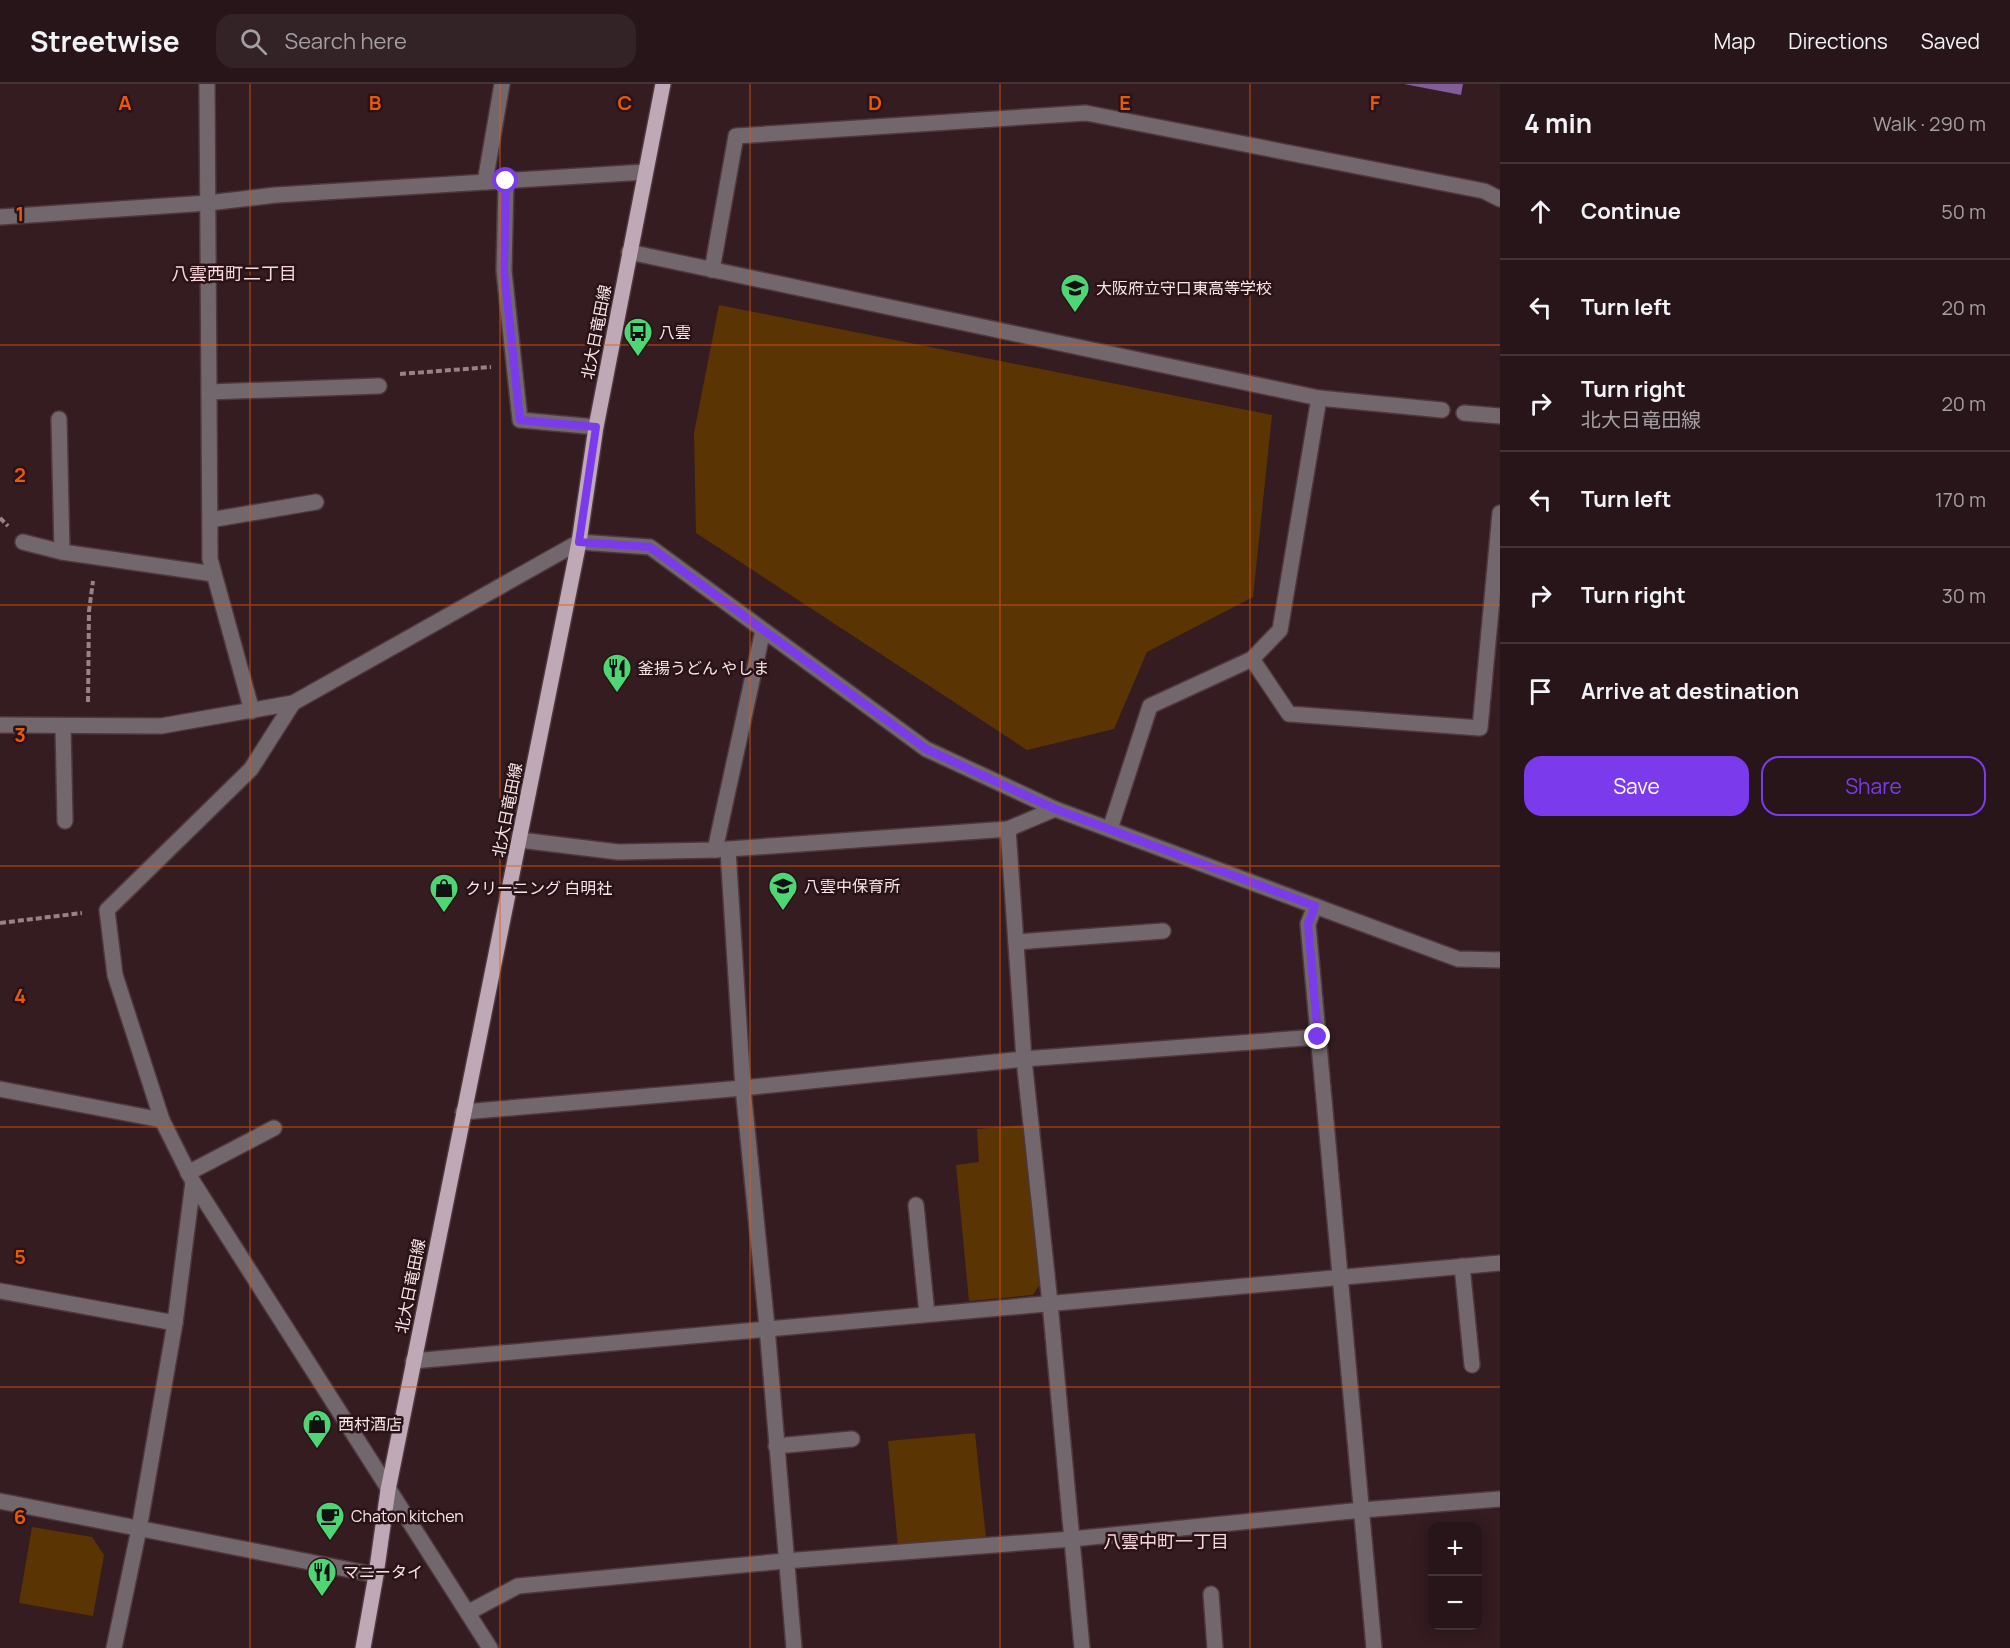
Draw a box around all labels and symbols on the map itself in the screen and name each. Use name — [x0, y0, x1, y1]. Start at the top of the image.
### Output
text: A — [118, 89, 132, 116]
text: B — [369, 89, 382, 116]
text: C — [618, 89, 632, 116]
text: D — [868, 89, 882, 116]
text: E — [1119, 89, 1131, 116]
text: F — [1370, 89, 1381, 116]
route start — [492, 167, 518, 193]
text: 1 — [16, 200, 24, 227]
district label: 八雲西町二丁目 — [171, 261, 297, 285]
school or university icon: 大阪府立守口東高等学校 — [1059, 272, 1091, 314]
place label: 大阪府立守口東高等学校 — [1096, 277, 1272, 299]
street label: 北大日竜田線 — [576, 283, 616, 381]
bus stop icon: 八雲 — [622, 316, 654, 358]
place label: 八雲 — [659, 321, 691, 343]
text: 2 — [14, 461, 26, 488]
restaurant icon: 釜揚うどん やしま — [601, 652, 633, 694]
place label: 釜揚うどん やしま — [638, 657, 769, 679]
text: 3 — [14, 721, 26, 748]
street label: 北大日竜田線 — [487, 761, 527, 859]
school or university icon: 八雲中保育所 — [767, 870, 799, 912]
shop icon: クリーニング 白明社 — [428, 872, 460, 914]
place label: 八雲中保育所 — [804, 875, 900, 897]
place label: クリーニング 白明社 — [465, 877, 612, 899]
text: 4 — [14, 982, 26, 1009]
route end — [1304, 1023, 1330, 1049]
street label: 北大日竜田線 — [390, 1237, 430, 1335]
text: 5 — [14, 1243, 26, 1270]
shop icon: 西村酒店 — [301, 1408, 333, 1450]
place label: 西村酒店 — [338, 1413, 402, 1435]
cafe icon: Chaton kitchen — [314, 1500, 346, 1542]
text: 6 — [14, 1503, 26, 1530]
place label: Chaton kitchen — [351, 1505, 464, 1527]
district label: 八雲中町一丁目 — [1103, 1529, 1229, 1553]
restaurant icon: マニータイ — [306, 1556, 338, 1598]
place label: マニータイ — [343, 1561, 423, 1583]

